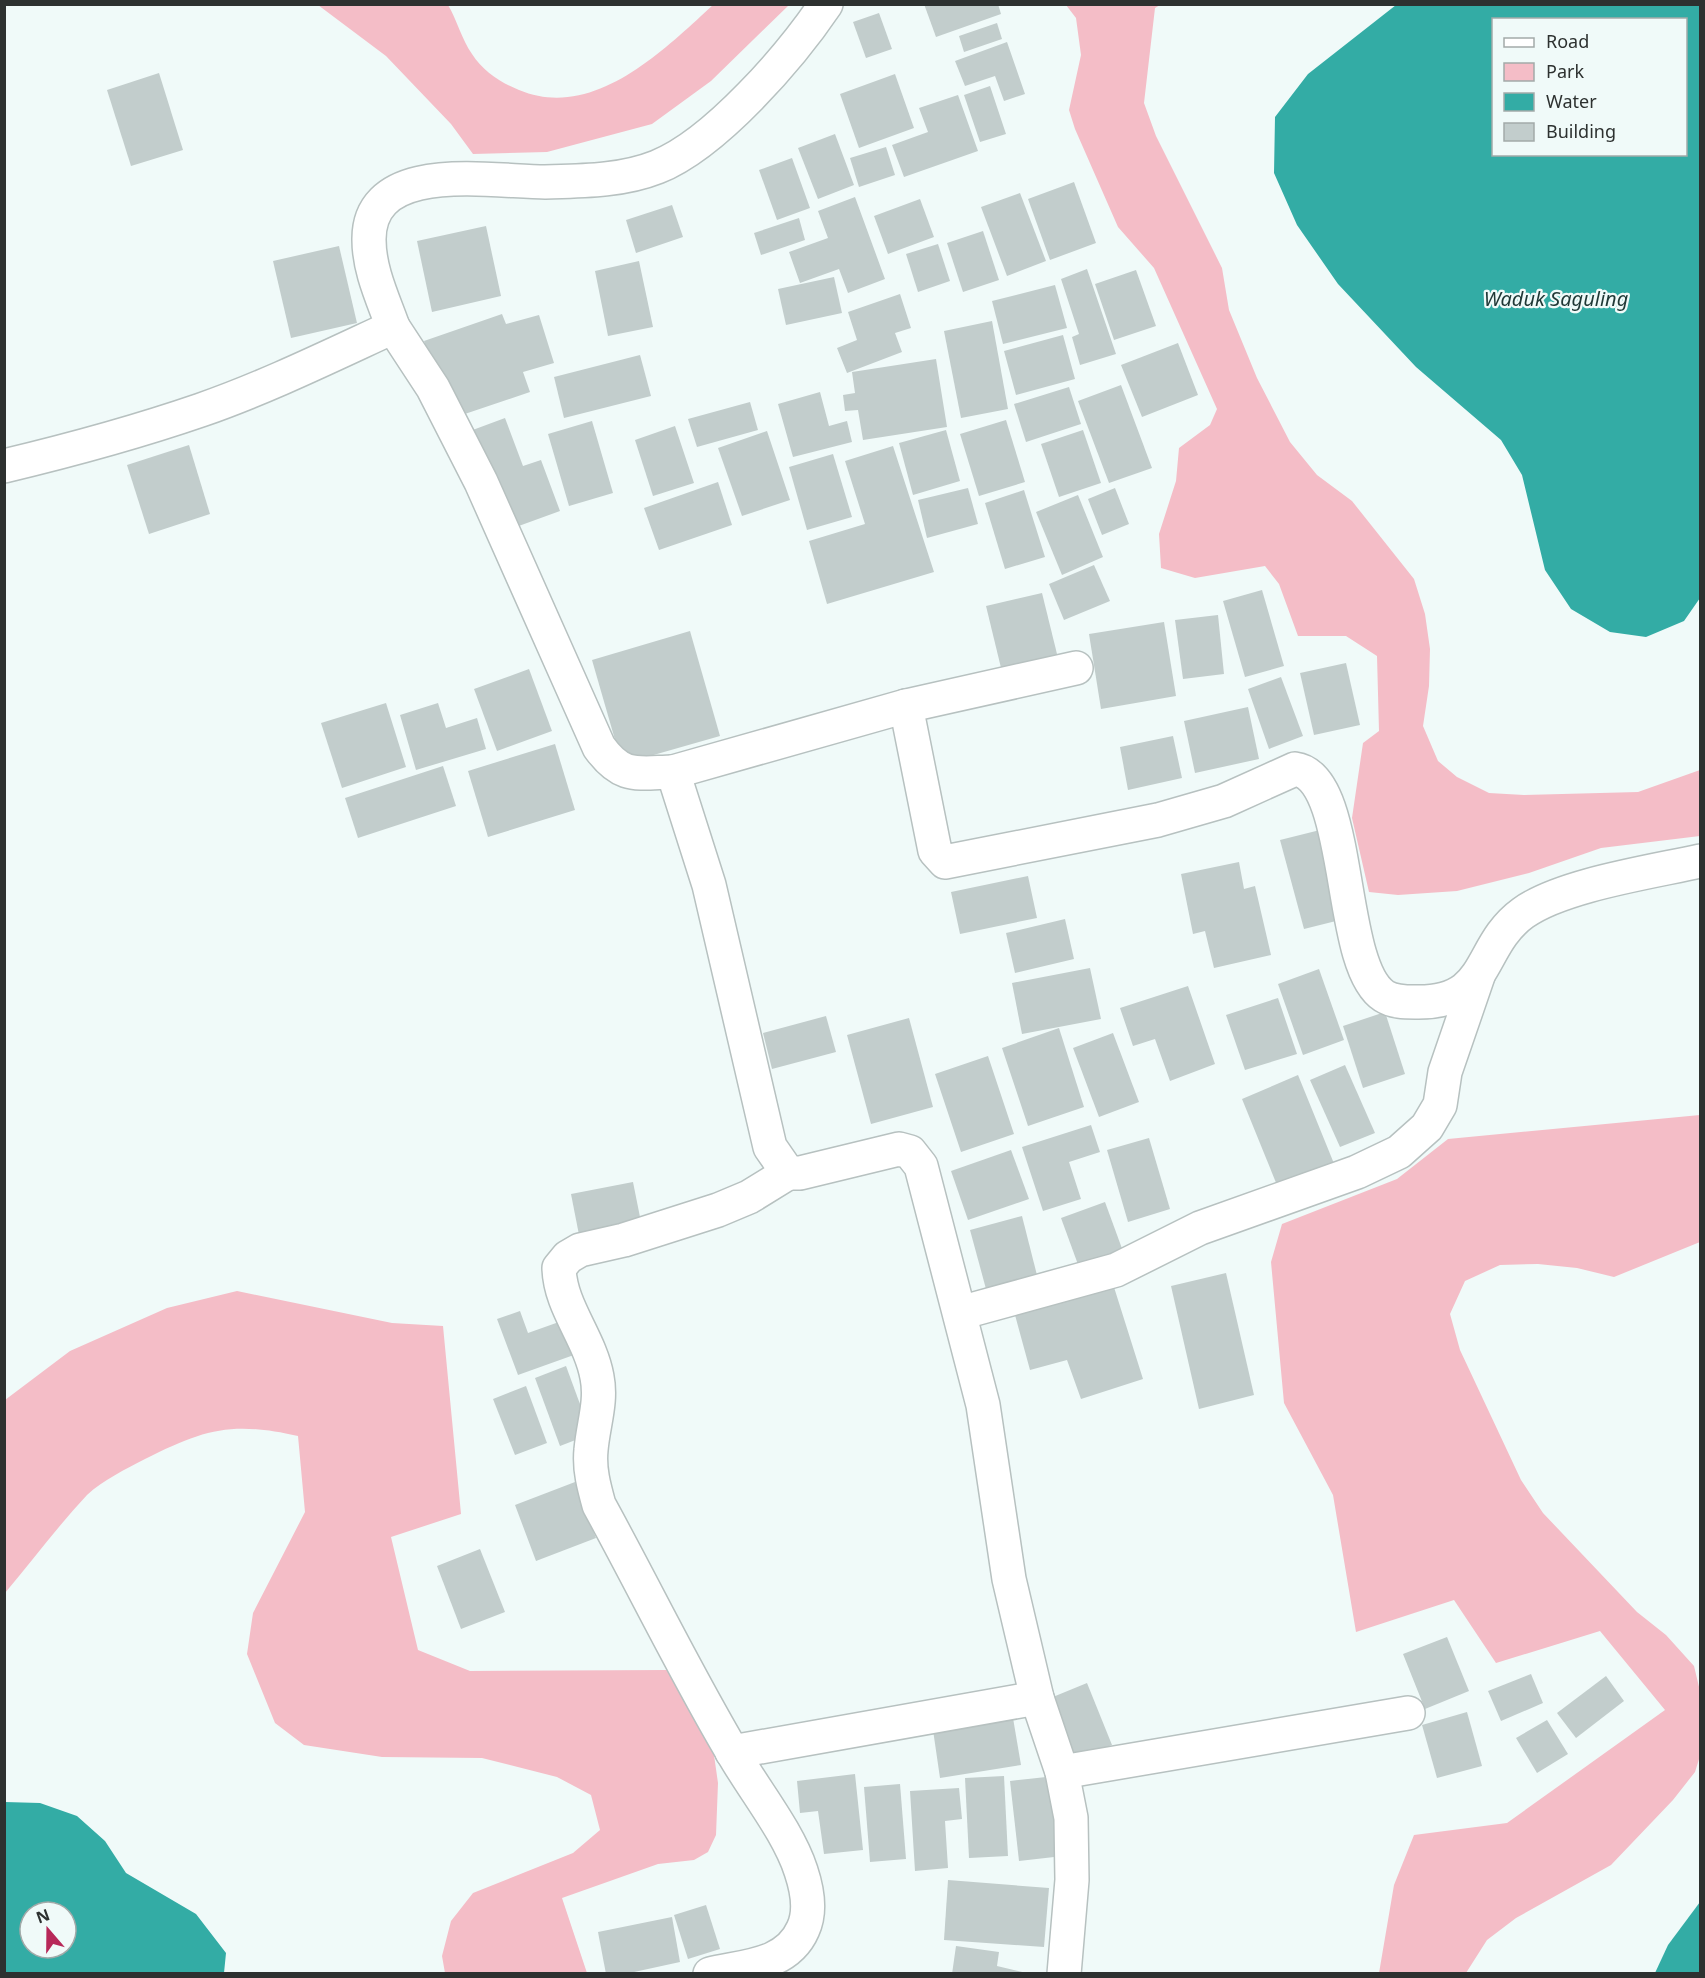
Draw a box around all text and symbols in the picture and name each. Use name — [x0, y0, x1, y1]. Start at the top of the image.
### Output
legend — [1492, 18, 1687, 156]
text: Road — [1546, 29, 1589, 53]
text: Park — [1546, 59, 1584, 83]
text: Water — [1546, 89, 1597, 113]
text: Building — [1546, 119, 1616, 143]
water label: Waduk Saguling — [1484, 285, 1629, 312]
north arrow — [18, 1900, 78, 1960]
text: N — [33, 1903, 53, 1928]

